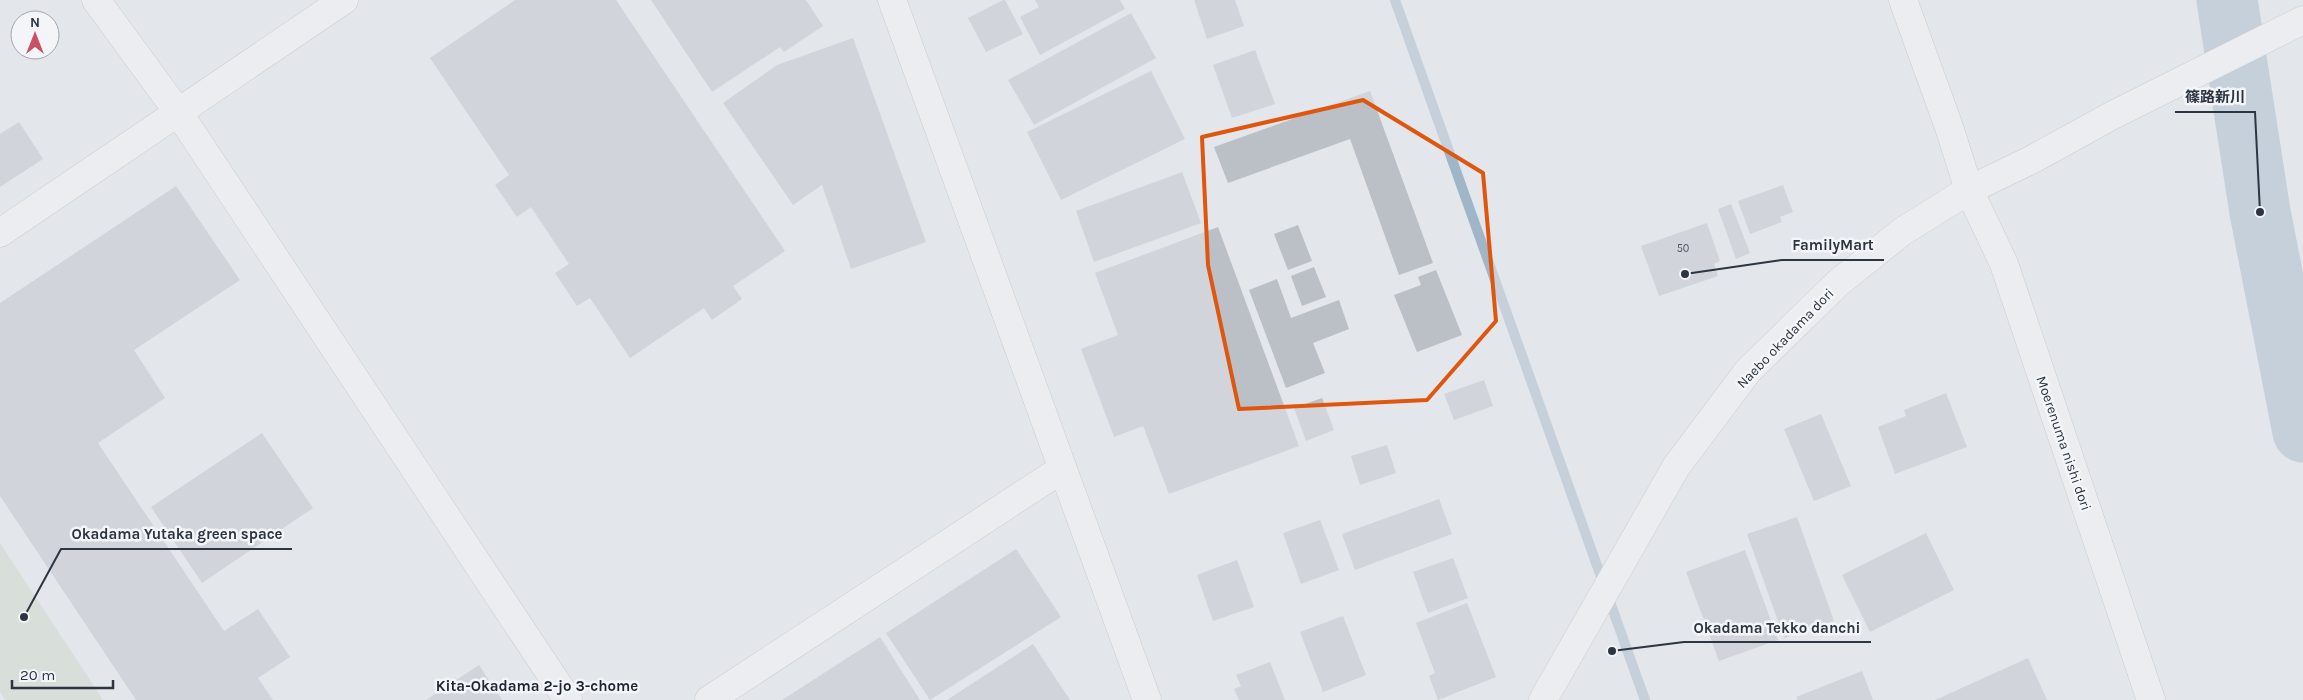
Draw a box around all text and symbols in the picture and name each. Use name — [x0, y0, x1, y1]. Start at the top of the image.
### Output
north arrow — [10, 10, 60, 60]
text: N — [30, 14, 40, 31]
callout: 篠路新川 — [2175, 82, 2255, 112]
text: 篠路新川 — [2185, 88, 2245, 106]
callout: FamilyMart — [1782, 230, 1884, 260]
text: FamilyMart — [1792, 236, 1874, 254]
house number: 50 — [1677, 242, 1689, 255]
street label: Naebo okadama dori — [1733, 285, 1837, 392]
street label: Moerenuma nishi dori — [2033, 374, 2095, 513]
callout: Okadama Yutaka green space — [61, 519, 292, 549]
text: Okadama Yutaka green space — [71, 525, 283, 543]
callout: Okadama Tekko danchi — [1684, 612, 1871, 642]
text: Okadama Tekko danchi — [1694, 619, 1860, 637]
scale bar — [12, 658, 114, 690]
text: 20 m — [20, 666, 55, 684]
district label: Kita-Okadama 2-jo 3-chome — [436, 677, 638, 695]

